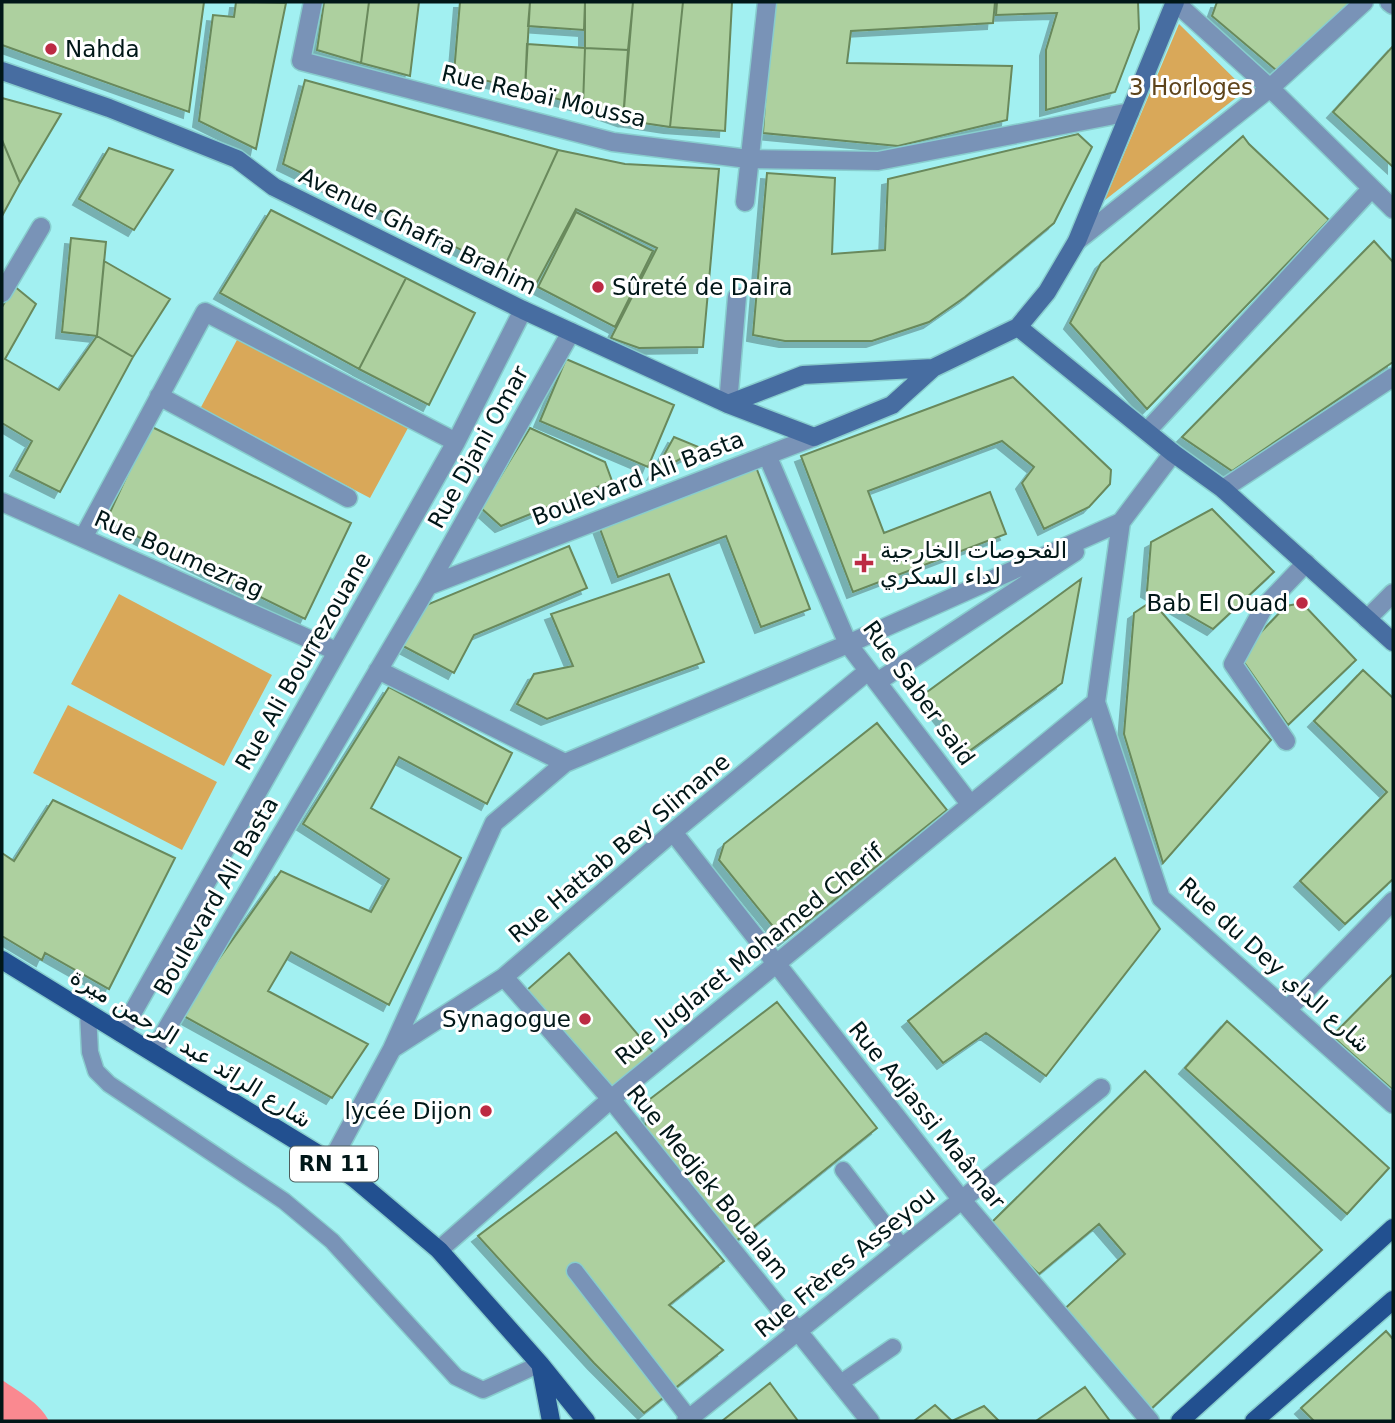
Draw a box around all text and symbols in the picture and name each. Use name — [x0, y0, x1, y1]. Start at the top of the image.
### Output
place label: Nahda — [65, 36, 140, 62]
marker: Nahda — [43, 41, 59, 57]
street label: Rue Rebaï Moussa — [439, 60, 649, 132]
park label: 3 Horloges — [1129, 74, 1253, 100]
street label: Avenue Ghafra Brahim — [295, 162, 541, 300]
place label: Sûreté de Daira — [612, 274, 793, 300]
marker: Sûreté de Daira — [590, 279, 606, 295]
street label: Rue Djani Omar — [423, 361, 534, 533]
street label: Boulevard Ali Basta — [529, 426, 747, 530]
street label: Rue Boumezrag — [90, 505, 268, 603]
place label: الفحوصات الخارجية لداء السكري — [880, 537, 1067, 590]
street label: Rue Ali Bourrezouane — [230, 548, 376, 774]
marker: الفحوصات الخارجية لداء السكري — [854, 553, 874, 573]
place label: Bab El Ouad — [1147, 590, 1288, 616]
marker: Bab El Ouad — [1294, 595, 1310, 611]
street label: Rue Saber said — [858, 616, 980, 770]
street label: Rue Hattab Bey Slimane — [503, 748, 735, 948]
street label: Boulevard Ali Basta — [149, 792, 283, 1000]
street label: Rue Juglaret Mohamed Cherif — [610, 837, 889, 1070]
street label: Rue du Dey شارع الداي — [1173, 872, 1376, 1059]
street label: شارع الرائد عبد الرحمن ميرة — [65, 963, 316, 1134]
place label: Synagogue — [442, 1006, 571, 1032]
marker: Synagogue — [577, 1011, 593, 1027]
street label: Rue Adjassi Maâmar — [844, 1016, 1011, 1214]
street label: Rue Medjek Boualam — [622, 1080, 794, 1284]
place label: lycée Dijon — [345, 1098, 472, 1124]
marker: lycée Dijon — [478, 1103, 494, 1119]
road number: RN 11 — [290, 1146, 378, 1182]
street label: Rue Frères Asseyou — [750, 1181, 940, 1343]

